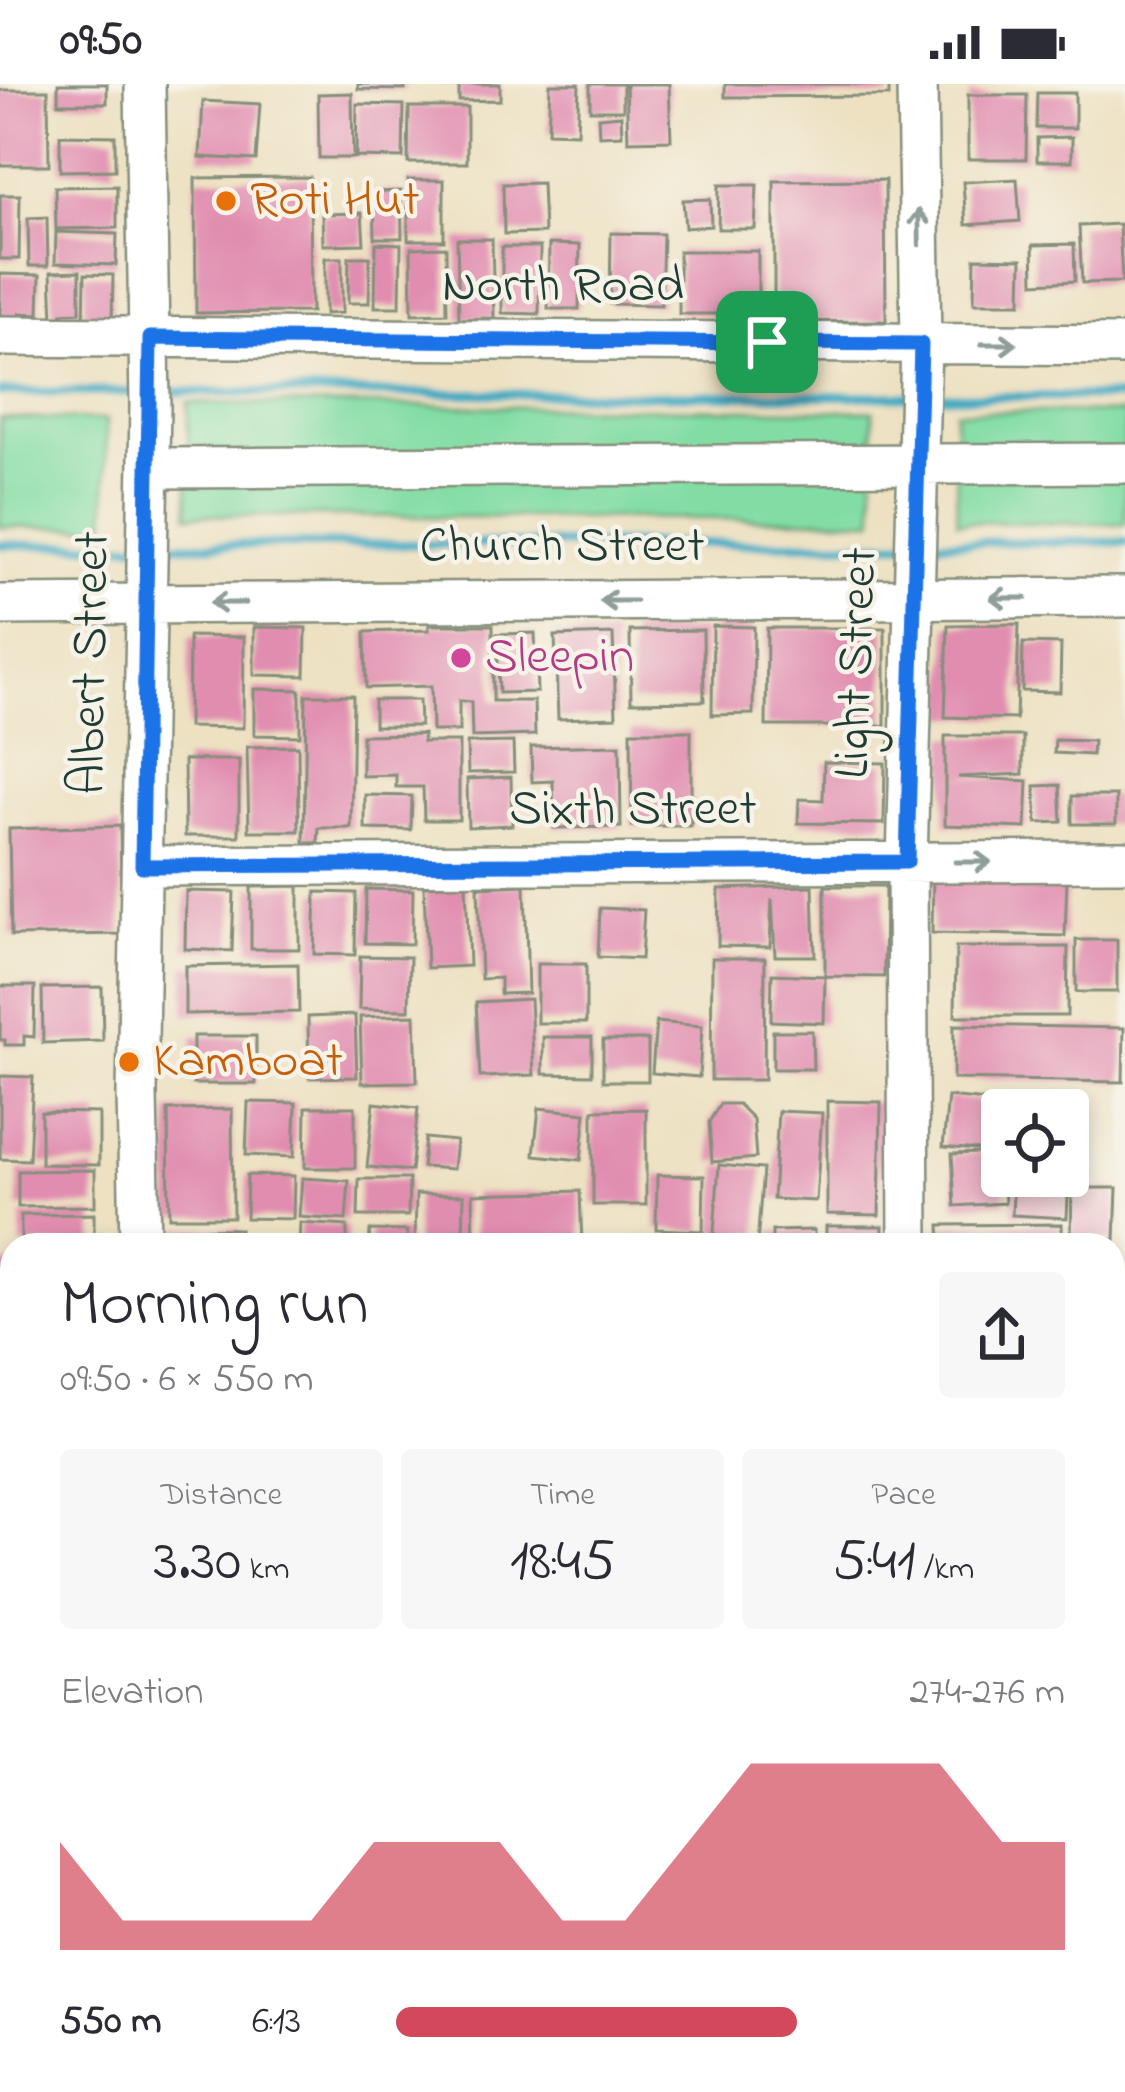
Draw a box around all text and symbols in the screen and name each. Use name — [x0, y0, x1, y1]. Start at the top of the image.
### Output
text: 09:50 — [60, 9, 142, 75]
place label: Roti Hut — [250, 164, 420, 239]
marker: Roti Hut — [213, 188, 239, 214]
one-way arrow — [908, 208, 930, 247]
street label: North Road — [442, 250, 684, 325]
pin — [716, 291, 818, 393]
icon: arrive — [734, 309, 800, 375]
one-way arrow — [979, 333, 1018, 355]
street label: Church Street — [419, 510, 705, 585]
street label: Albert Street — [52, 530, 132, 796]
street label: Light Street — [816, 546, 900, 780]
one-way arrow — [989, 587, 1028, 609]
one-way arrow — [599, 590, 638, 612]
one-way arrow — [209, 592, 248, 615]
place label: Sleepin — [485, 621, 634, 696]
marker: Sleepin — [448, 645, 474, 671]
street label: Sixth Street — [509, 773, 757, 848]
one-way arrow — [953, 851, 992, 873]
place label: Kamboat — [153, 1025, 343, 1100]
marker: Kamboat — [116, 1049, 142, 1075]
map controls — [981, 1089, 1089, 1197]
button: locate — [981, 1089, 1089, 1197]
text: Morning run — [60, 1259, 369, 1355]
button: share — [939, 1272, 1065, 1398]
text: 09:50 · 6 × 550 m — [60, 1352, 314, 1409]
text: Distance — [161, 1472, 282, 1520]
text: Time — [530, 1472, 595, 1520]
text: Pace — [871, 1472, 936, 1520]
text: 3.30 — [153, 1520, 241, 1607]
text: 18:45 — [510, 1520, 615, 1607]
text: 5:41 — [833, 1520, 916, 1607]
text: km — [241, 1546, 290, 1594]
text: /km — [916, 1546, 974, 1594]
text: Elevation — [60, 1665, 203, 1722]
text: 274–276 m — [910, 1665, 1065, 1722]
text: 550 m — [60, 1994, 161, 2051]
text: 6:13 — [252, 1994, 301, 2051]

